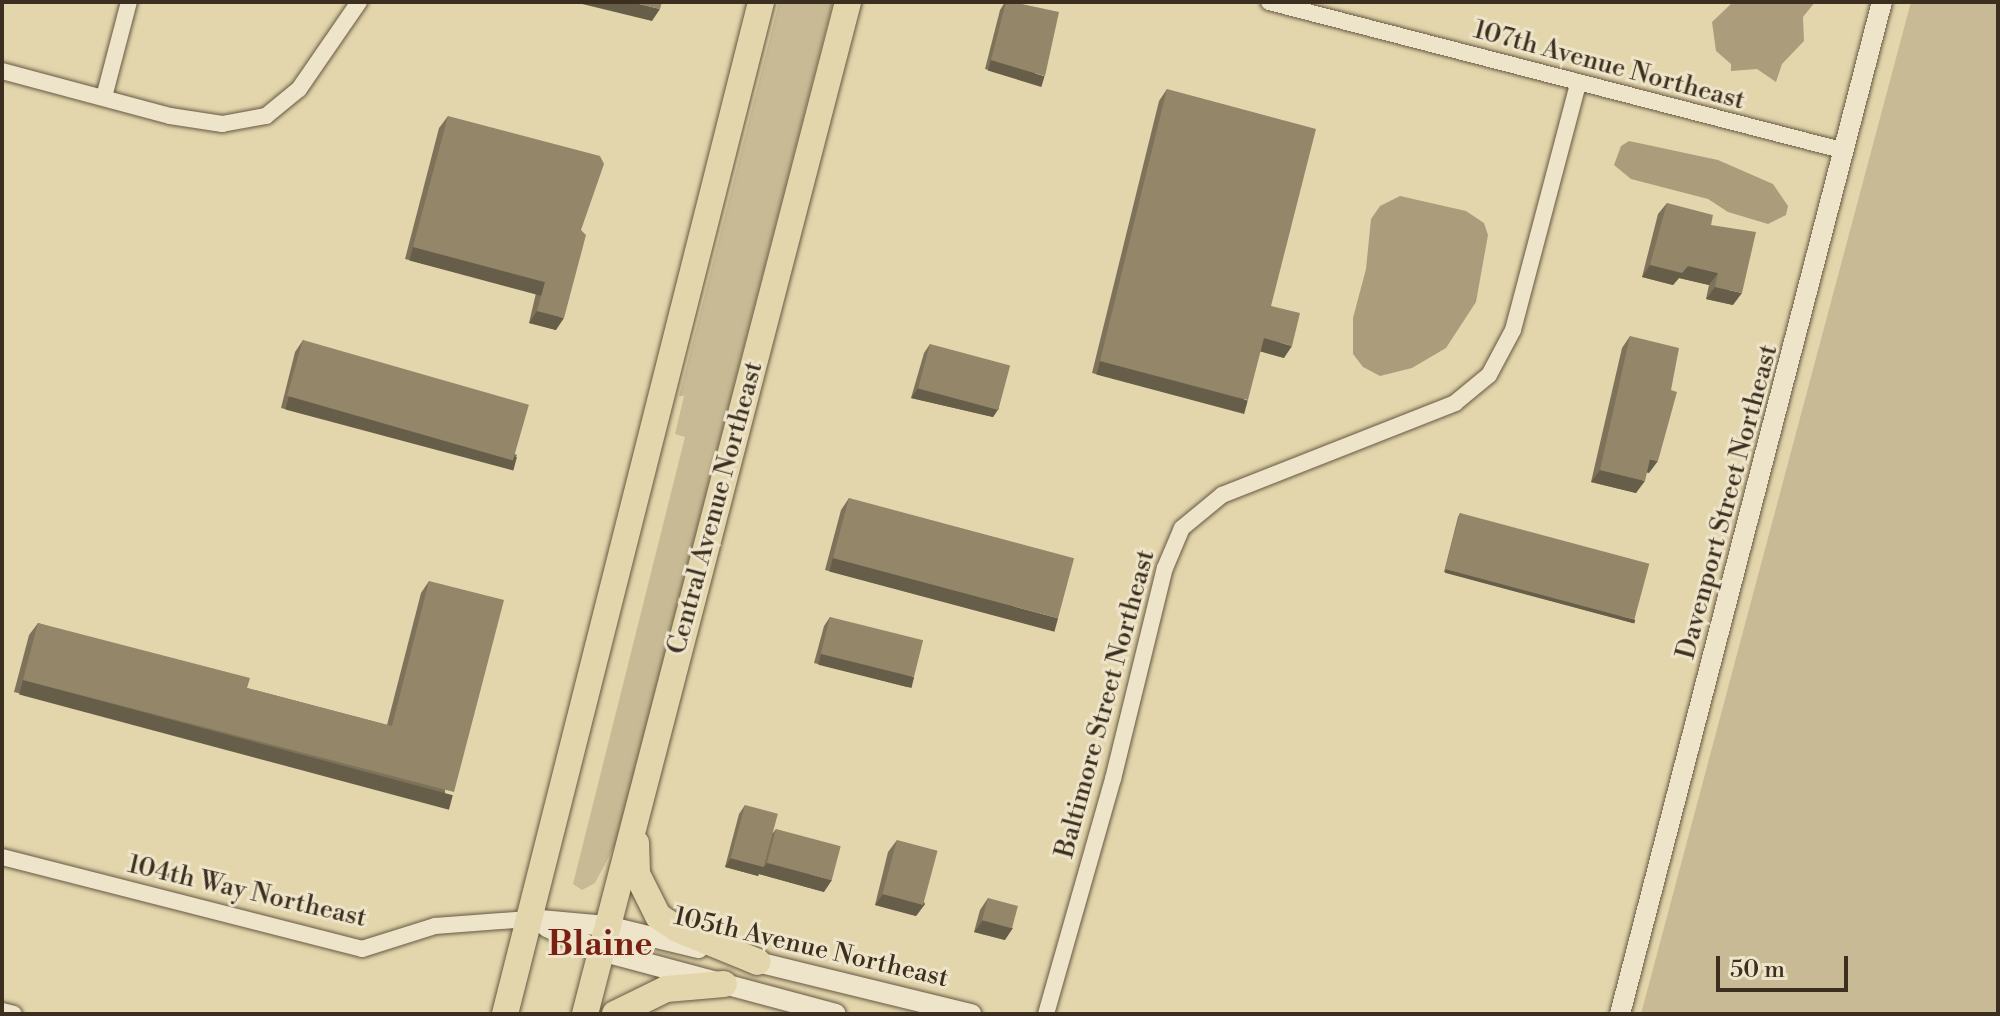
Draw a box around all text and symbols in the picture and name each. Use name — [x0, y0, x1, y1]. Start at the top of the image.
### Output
street label: 107th Avenue Northeast — [1470, 15, 1748, 117]
street label: Davenport Street Northeast — [1671, 341, 1785, 663]
street label: Central Avenue Northeast — [662, 358, 770, 658]
street label: Baltimore Street Northeast — [1050, 547, 1162, 861]
street label: 104th Way Northeast — [125, 849, 369, 935]
street label: 105th Avenue Northeast — [671, 901, 951, 995]
district label: Blaine — [547, 926, 653, 966]
scale bar — [1720, 940, 1852, 990]
text: 50 m — [1730, 955, 1785, 985]

